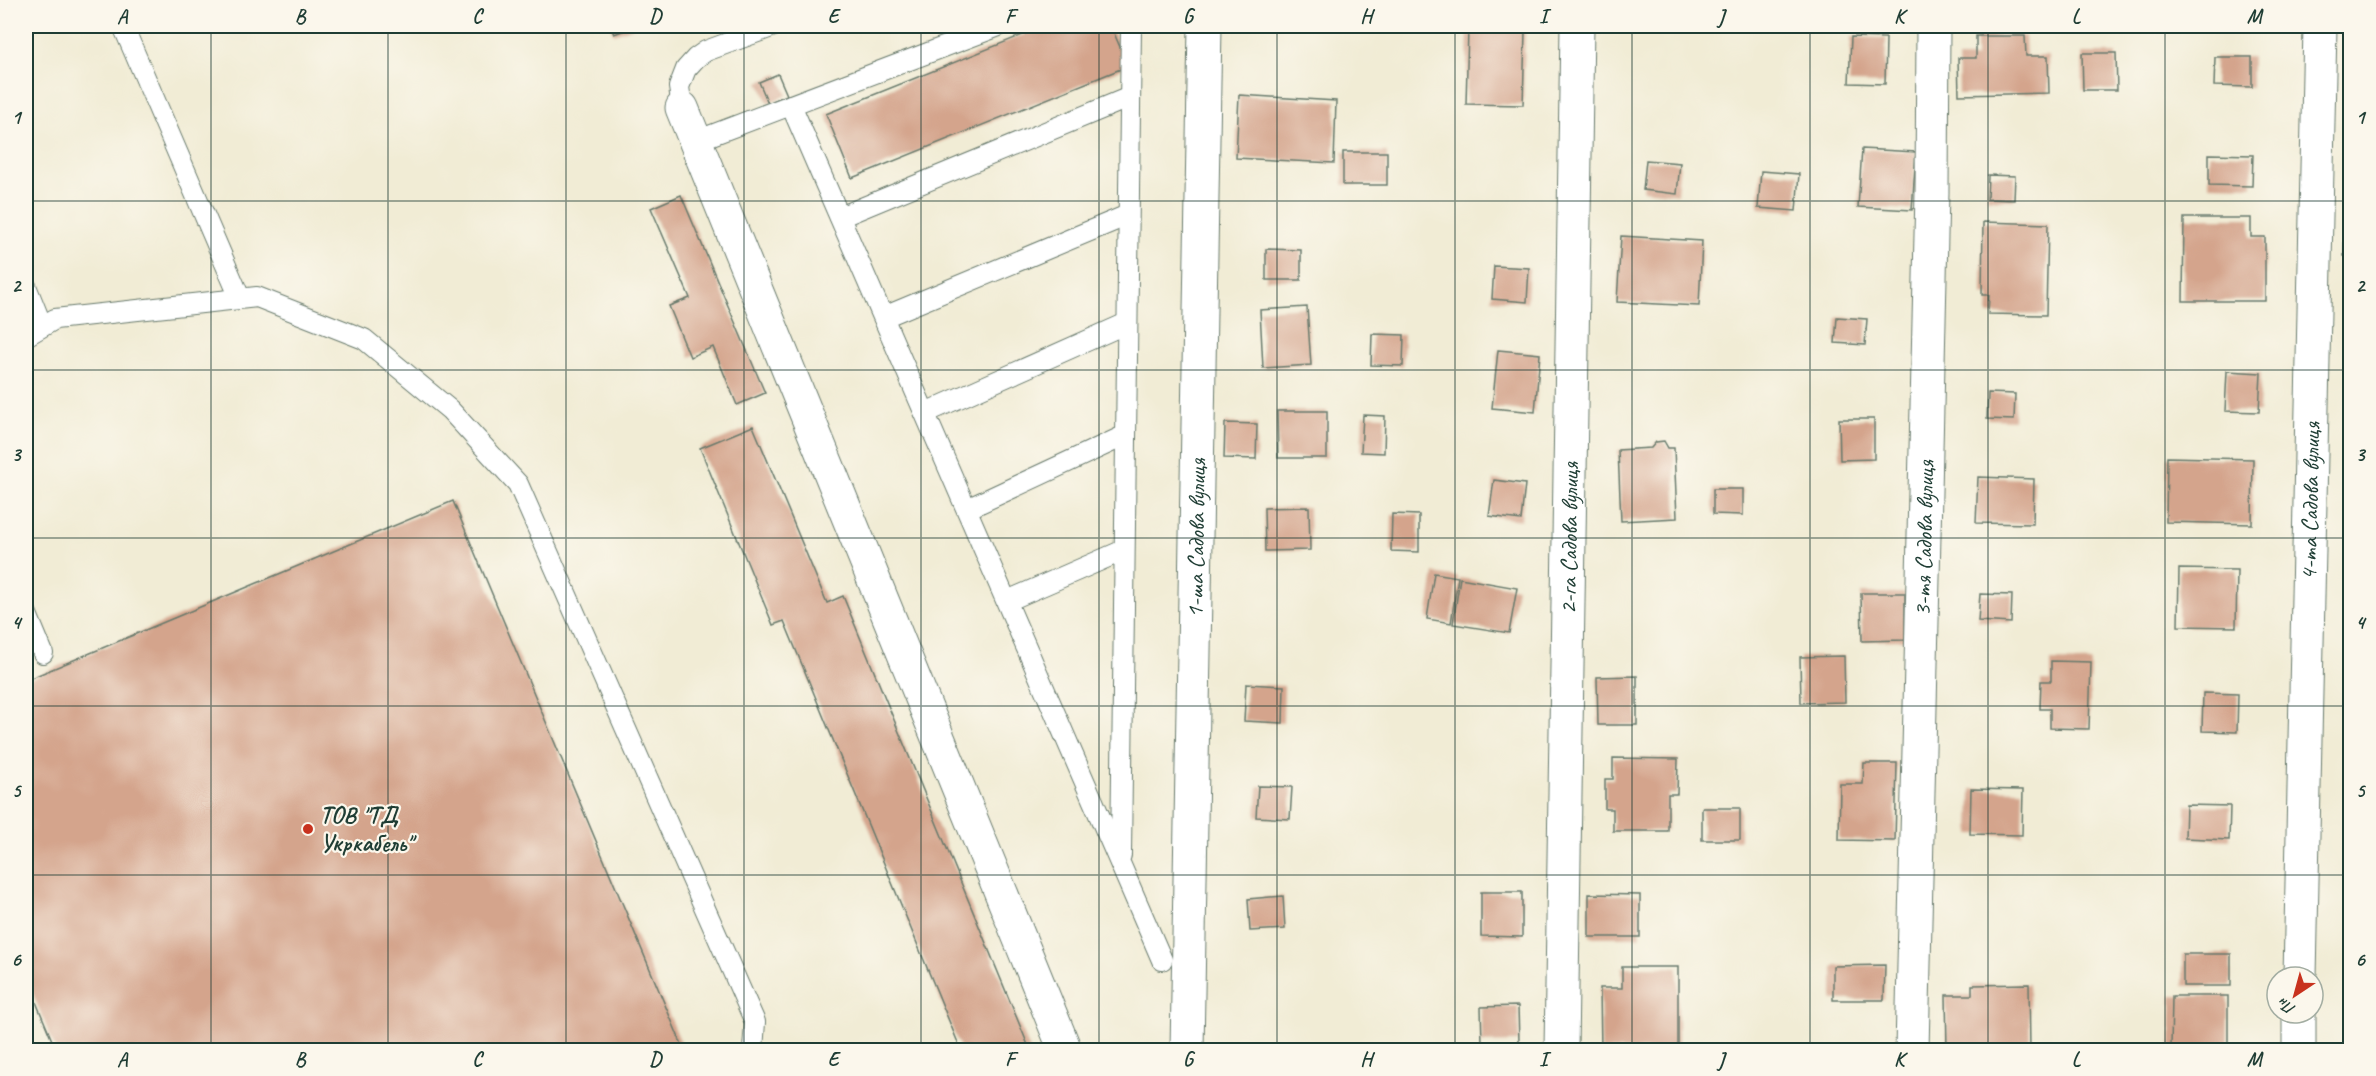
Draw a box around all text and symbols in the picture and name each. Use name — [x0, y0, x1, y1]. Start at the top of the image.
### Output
text: A — [117, 4, 129, 29]
text: B — [295, 4, 307, 29]
text: C — [472, 4, 484, 29]
text: D — [649, 4, 663, 29]
text: E — [828, 4, 842, 29]
text: F — [1005, 4, 1019, 29]
text: G — [1183, 4, 1196, 29]
text: H — [1360, 4, 1375, 29]
text: I — [1539, 4, 1552, 29]
text: J — [1716, 4, 1728, 29]
text: K — [1894, 4, 1908, 29]
text: L — [2072, 4, 2082, 29]
text: M — [2247, 4, 2264, 29]
text: 1 — [12, 105, 23, 130]
text: 1 — [2356, 105, 2367, 130]
text: 2 — [12, 273, 23, 298]
text: 2 — [2356, 273, 2367, 298]
street label: 4-та Садова вулиця — [2293, 420, 2327, 581]
text: 3 — [12, 442, 23, 467]
text: 3 — [2356, 442, 2367, 467]
street label: 1-ша Садова вулиця — [1180, 457, 1212, 618]
street label: 3-тя Садова вулиця — [1907, 458, 1941, 617]
street label: 2-га Садова вулиця — [1553, 461, 1585, 614]
text: 4 — [12, 610, 24, 635]
text: 4 — [2356, 610, 2368, 635]
text: 5 — [12, 778, 23, 803]
text: 5 — [2356, 778, 2367, 803]
place label: ТОВ "ТД Укркабель" — [320, 800, 417, 858]
marker: ТОВ "ТД Укркабель" — [301, 822, 315, 836]
text: 6 — [11, 947, 22, 972]
text: 6 — [2355, 947, 2366, 972]
north arrow — [2265, 965, 2325, 1025]
text: Пн — [2273, 993, 2299, 1019]
text: A — [117, 1047, 129, 1072]
text: B — [295, 1047, 307, 1072]
text: C — [472, 1047, 484, 1072]
text: D — [649, 1047, 663, 1072]
text: E — [828, 1047, 842, 1072]
text: F — [1005, 1047, 1019, 1072]
text: G — [1183, 1047, 1196, 1072]
text: H — [1360, 1047, 1375, 1072]
text: I — [1539, 1047, 1552, 1072]
text: J — [1716, 1047, 1728, 1072]
text: K — [1894, 1047, 1908, 1072]
text: L — [2072, 1047, 2082, 1072]
text: M — [2247, 1047, 2264, 1072]

